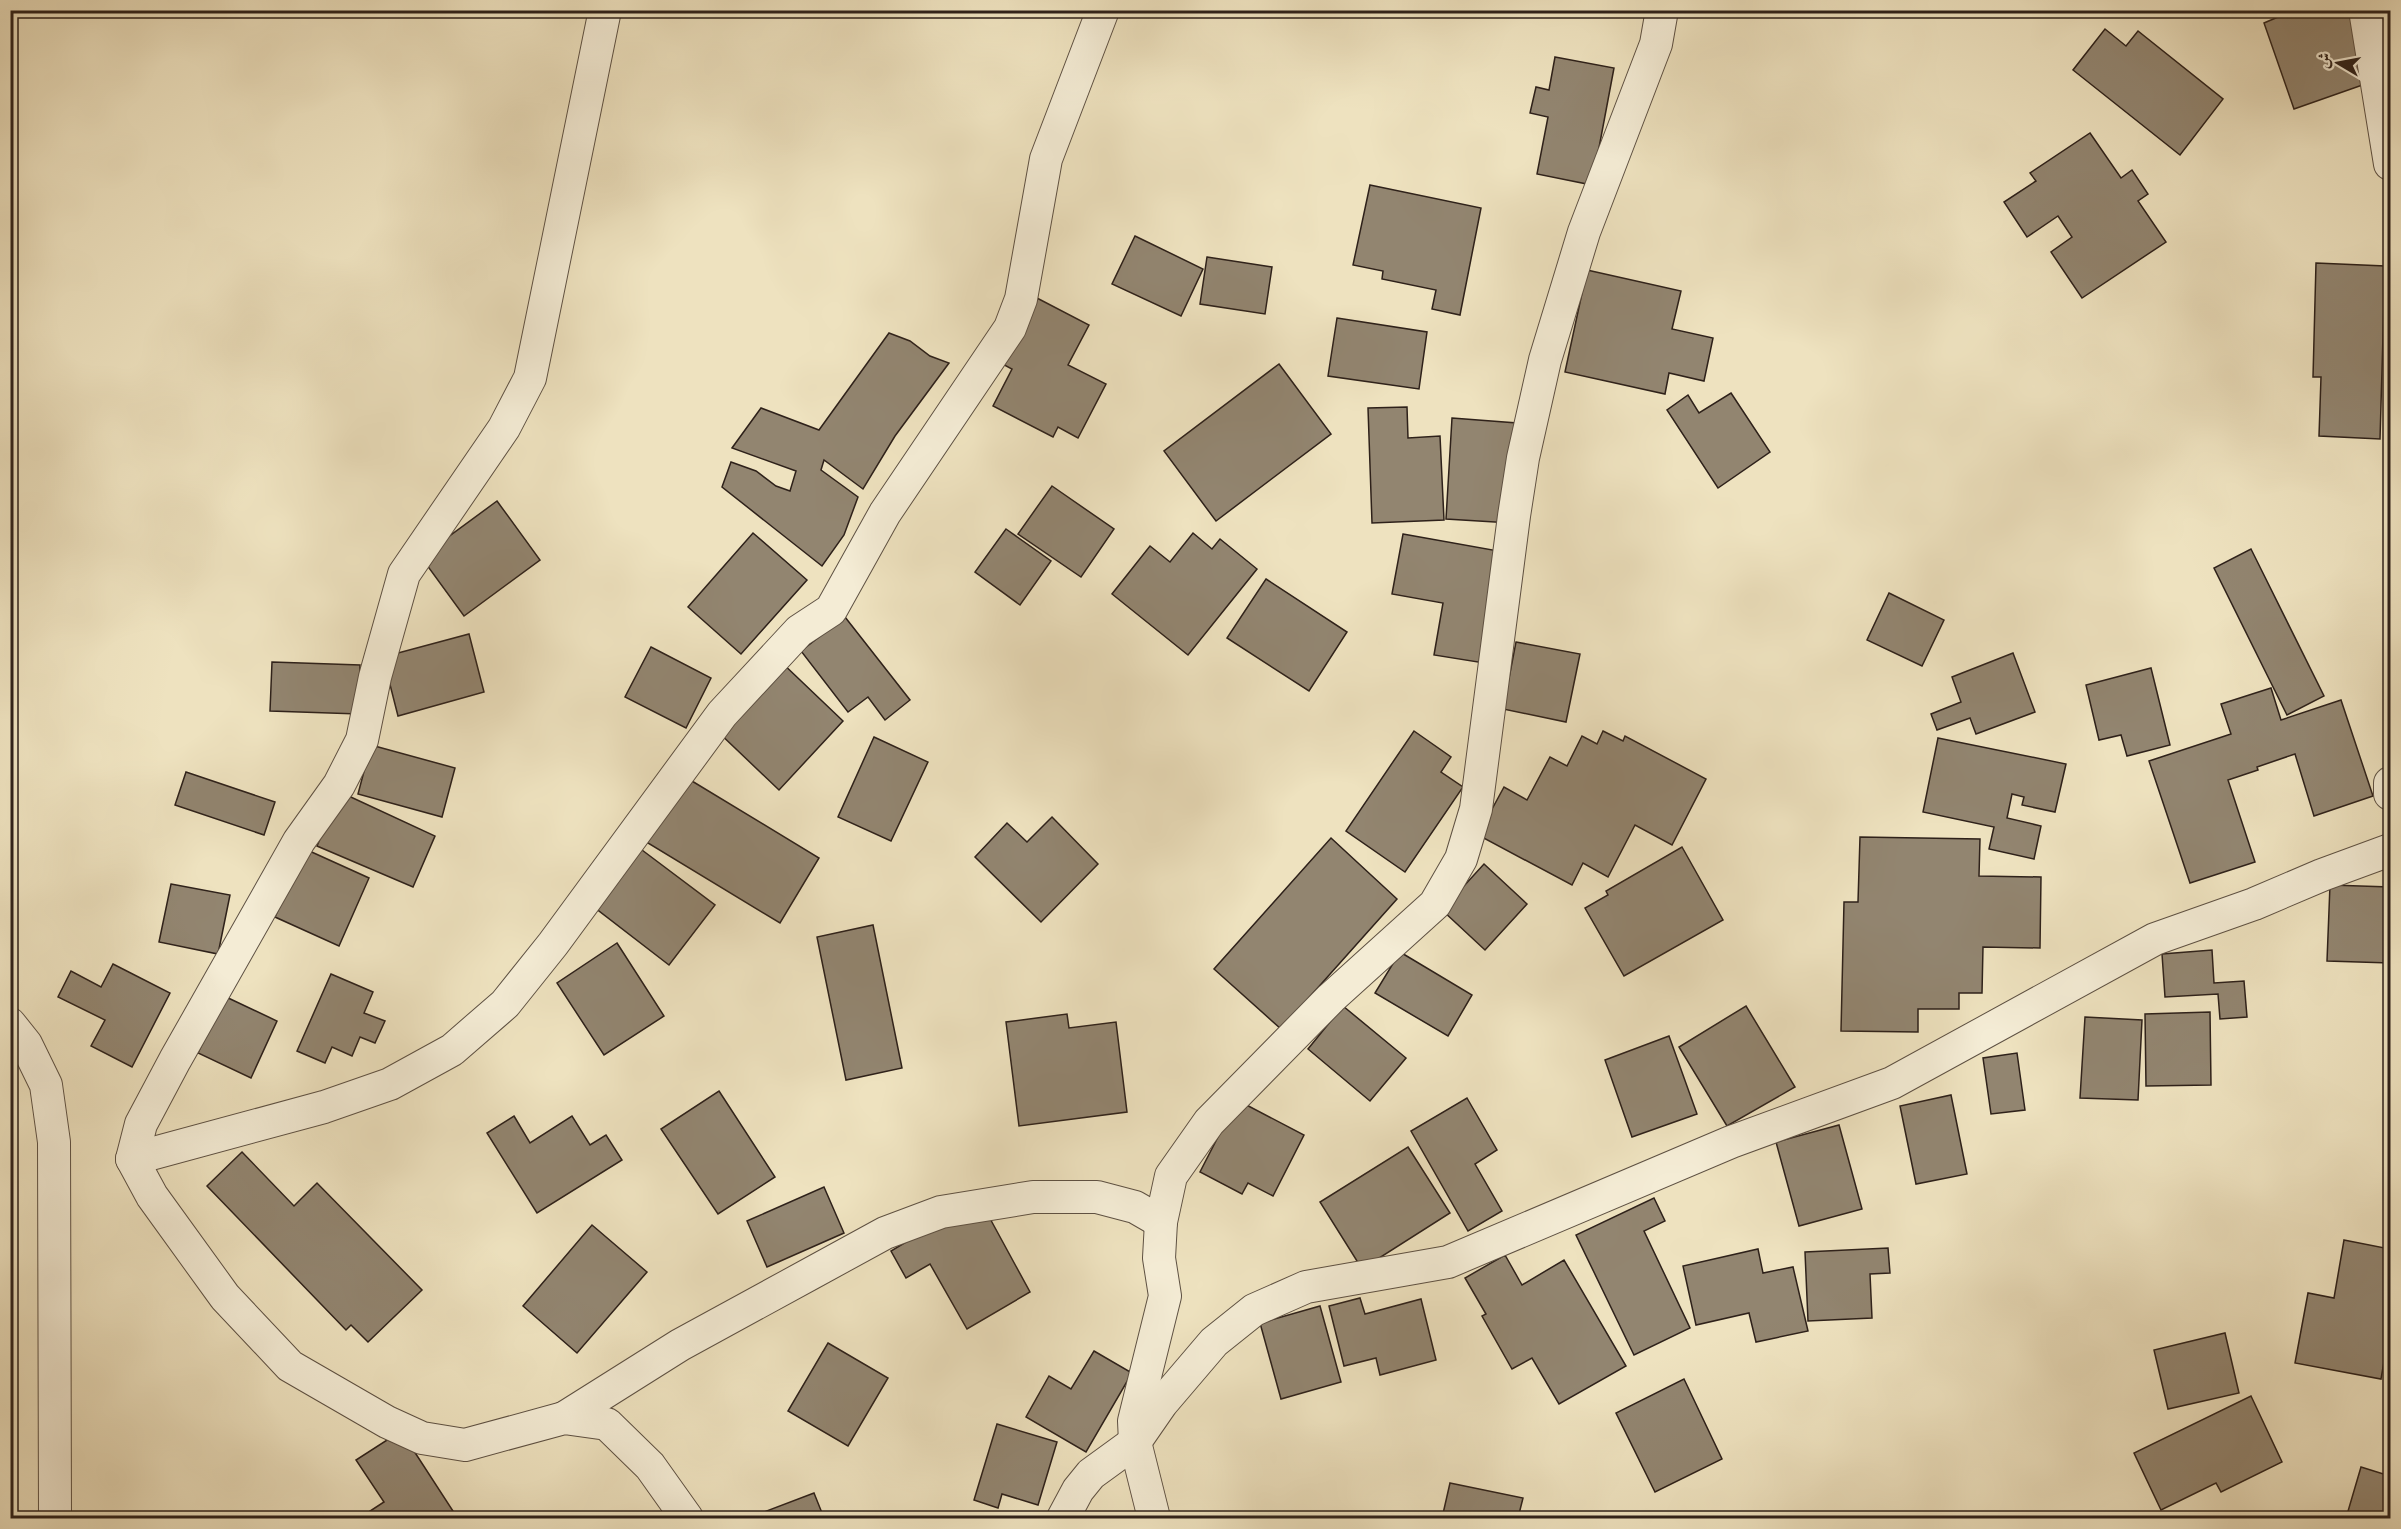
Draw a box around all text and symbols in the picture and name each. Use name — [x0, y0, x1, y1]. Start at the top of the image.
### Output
north arrow — [2308, 33, 2368, 93]
text: ش — [2312, 51, 2336, 70]

